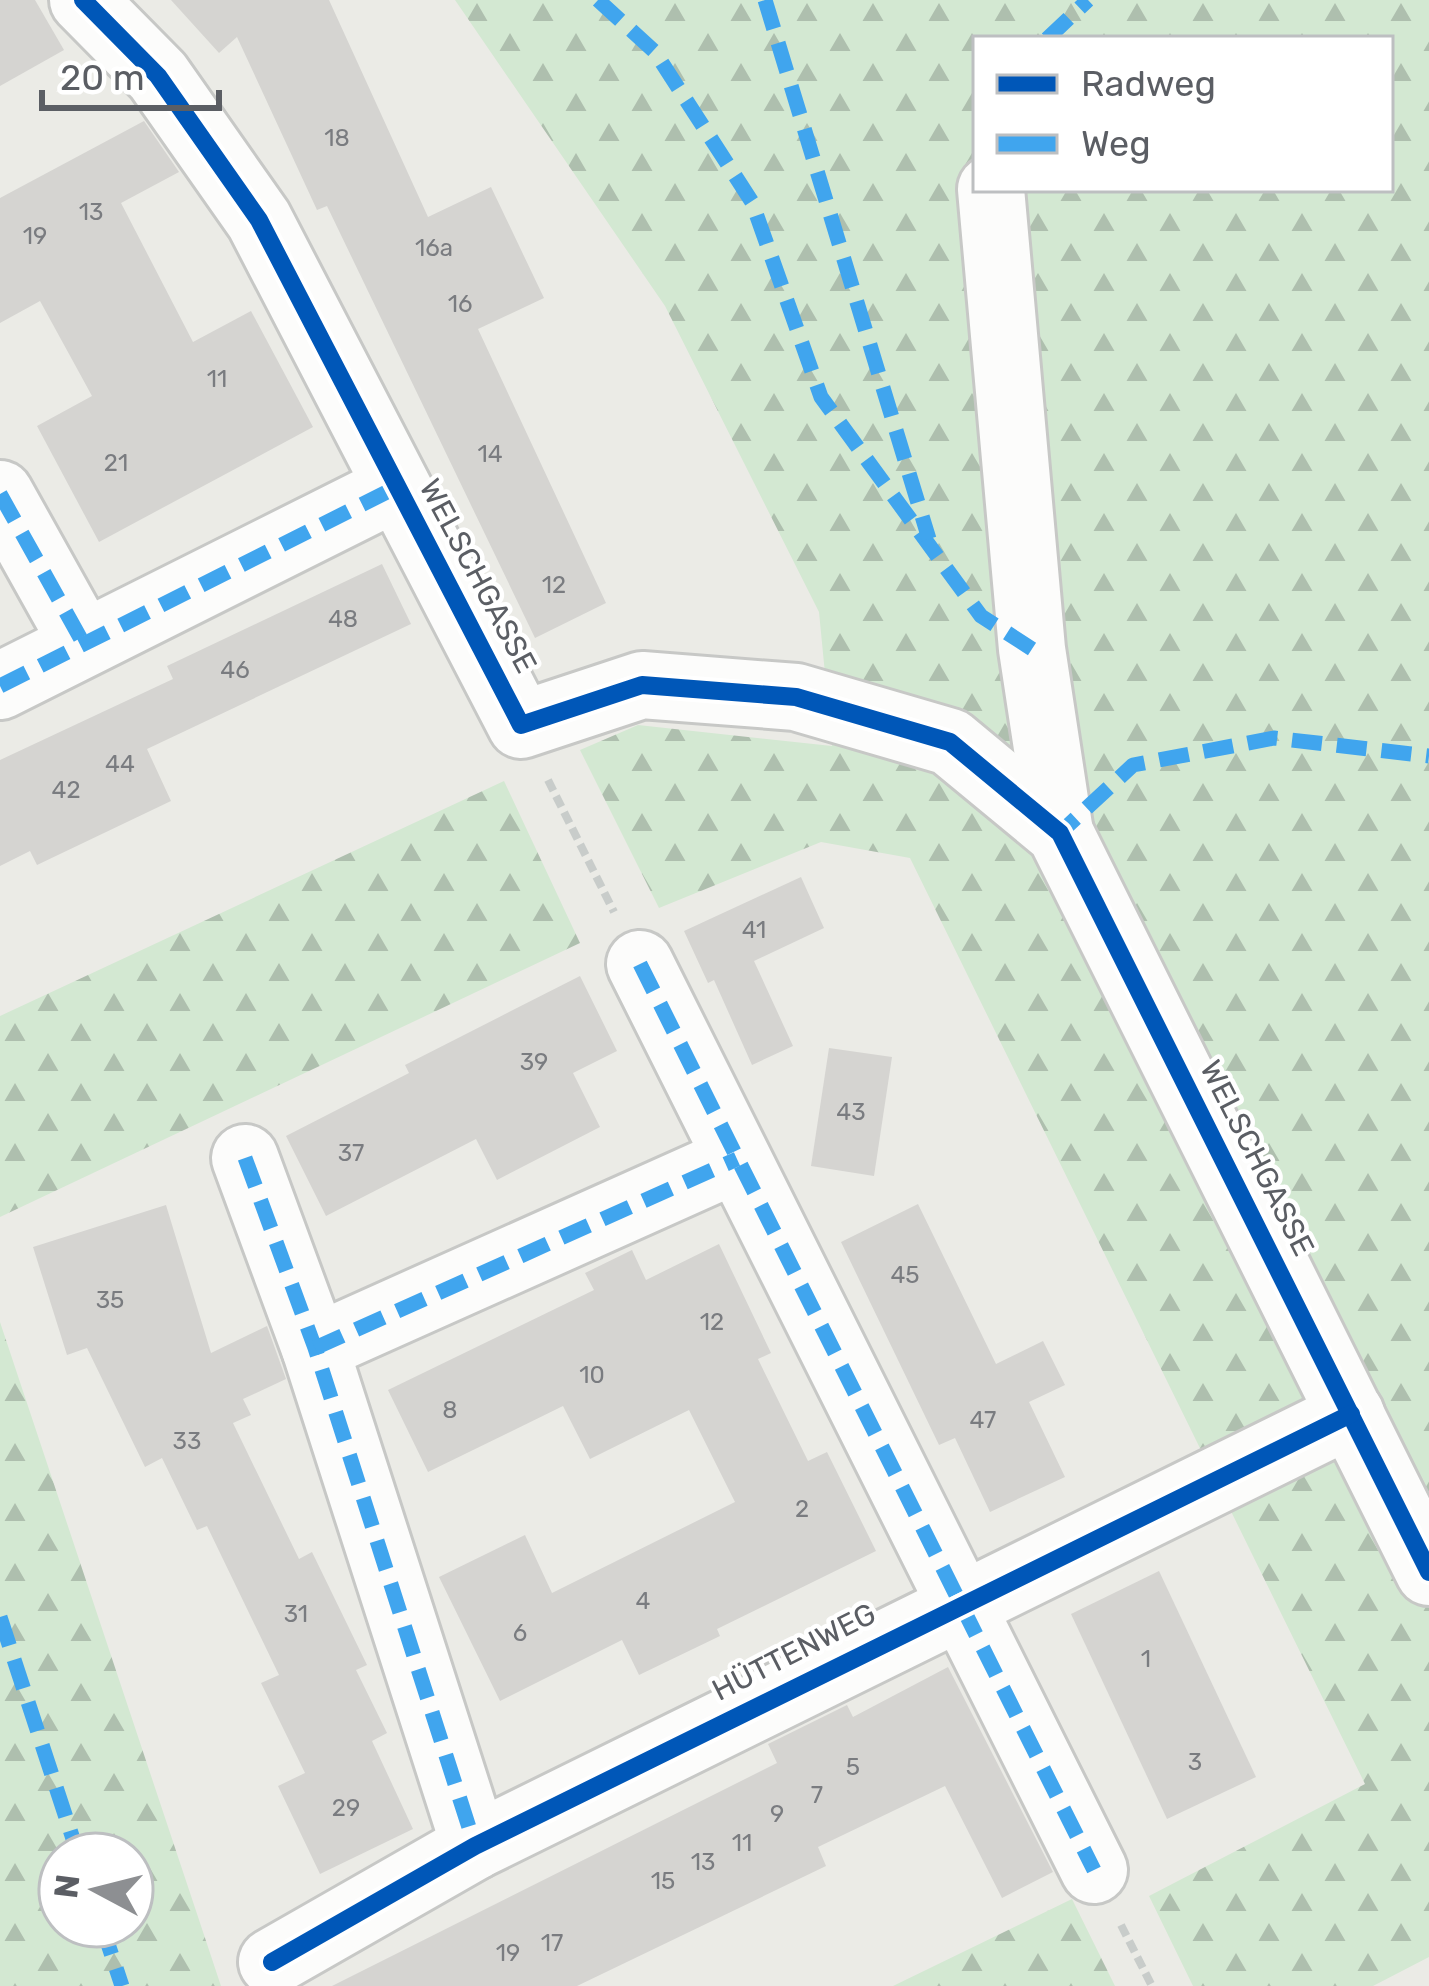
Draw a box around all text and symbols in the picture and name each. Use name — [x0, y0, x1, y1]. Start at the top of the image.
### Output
scale bar — [42, 36, 219, 110]
legend — [973, 36, 1393, 192]
text: 20 m — [60, 56, 145, 99]
text: Radweg — [1081, 62, 1216, 105]
text: Weg — [1081, 122, 1151, 165]
house number: 18 — [324, 124, 350, 152]
house number: 13 — [79, 198, 103, 226]
house number: 19 — [23, 222, 47, 250]
house number: 16a — [415, 234, 453, 262]
house number: 16 — [448, 290, 472, 318]
house number: 11 — [207, 365, 227, 393]
house number: 14 — [477, 440, 503, 468]
house number: 21 — [104, 449, 128, 477]
street label: WELSCHGASSE — [412, 473, 544, 679]
house number: 12 — [542, 571, 566, 599]
house number: 48 — [328, 605, 358, 633]
house number: 46 — [220, 656, 250, 684]
house number: 44 — [105, 750, 135, 778]
house number: 42 — [52, 776, 81, 804]
house number: 41 — [742, 916, 766, 944]
house number: 39 — [520, 1048, 548, 1076]
street label: WELSCHGASSE — [1192, 1054, 1322, 1262]
house number: 43 — [836, 1098, 866, 1126]
house number: 37 — [338, 1139, 364, 1167]
house number: 45 — [890, 1261, 920, 1289]
house number: 35 — [96, 1286, 124, 1314]
house number: 12 — [700, 1308, 724, 1336]
house number: 10 — [579, 1361, 605, 1389]
house number: 8 — [442, 1396, 458, 1424]
house number: 47 — [970, 1406, 996, 1434]
house number: 33 — [173, 1427, 201, 1455]
house number: 2 — [795, 1495, 809, 1523]
house number: 4 — [636, 1587, 651, 1615]
street label: HÜTTENWEG — [706, 1595, 882, 1709]
house number: 31 — [284, 1600, 308, 1628]
house number: 6 — [513, 1619, 527, 1647]
house number: 1 — [1141, 1645, 1151, 1673]
house number: 3 — [1188, 1748, 1202, 1776]
house number: 5 — [846, 1753, 860, 1781]
house number: 7 — [811, 1781, 823, 1809]
house number: 29 — [332, 1794, 360, 1822]
house number: 9 — [770, 1800, 784, 1828]
house number: 11 — [732, 1829, 752, 1857]
north arrow — [36, 1830, 156, 1950]
house number: 13 — [691, 1848, 715, 1876]
house number: 15 — [651, 1867, 675, 1895]
text: N — [46, 1872, 88, 1901]
house number: 17 — [541, 1929, 563, 1957]
house number: 19 — [496, 1939, 520, 1967]

